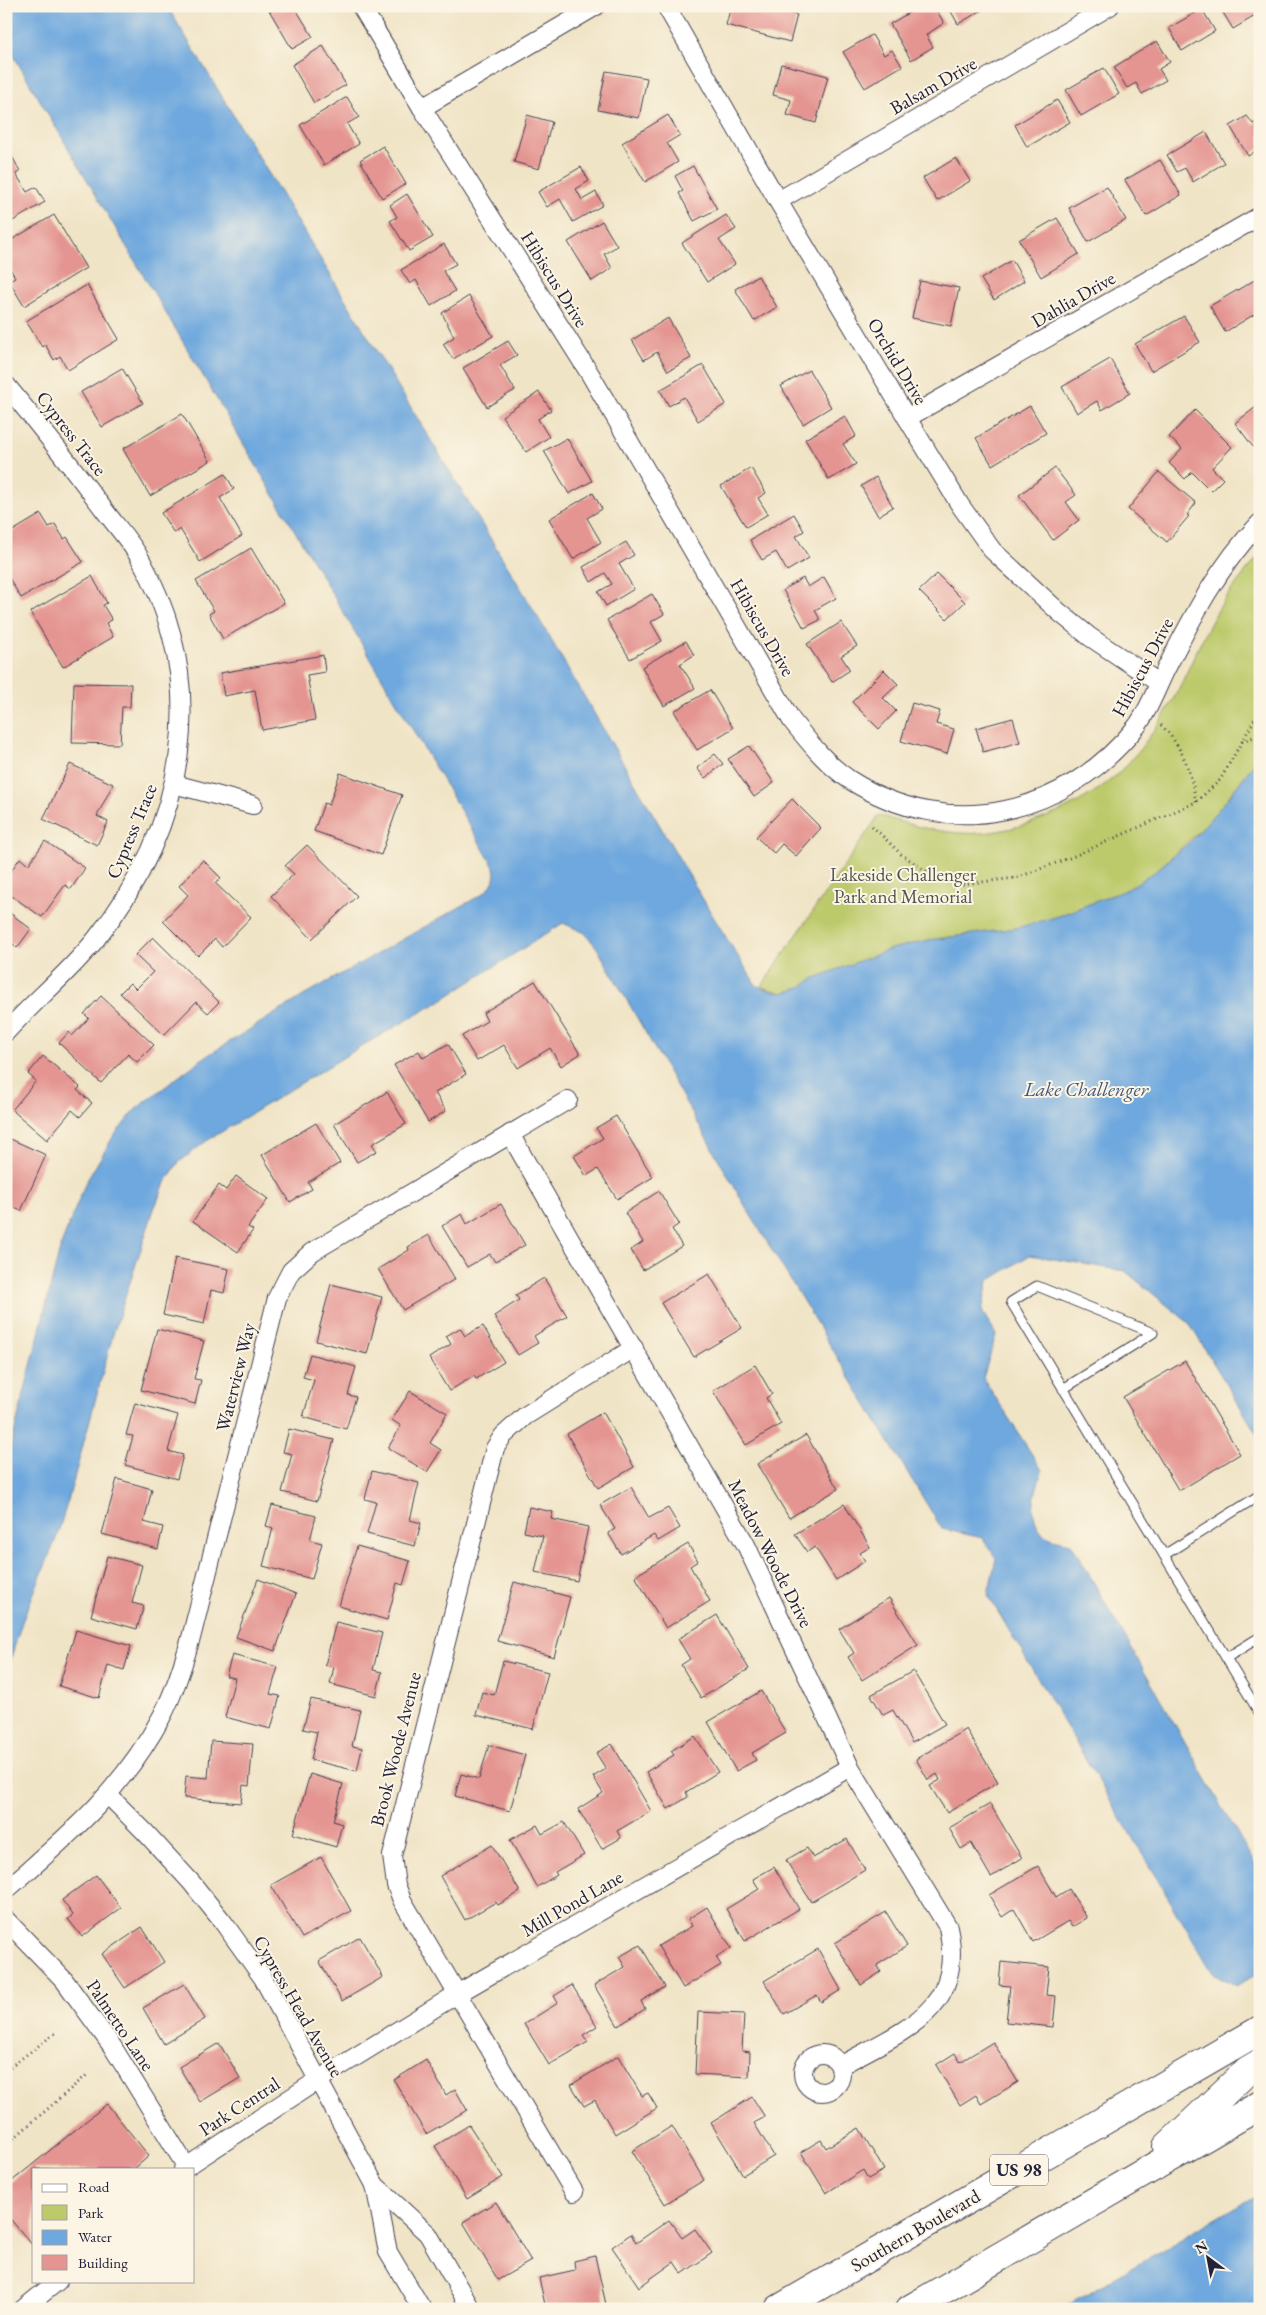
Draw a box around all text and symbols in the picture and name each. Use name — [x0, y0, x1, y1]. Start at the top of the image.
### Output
street label: Balsam Drive — [885, 51, 981, 120]
street label: Hibiscus Drive — [515, 226, 594, 332]
street label: Dahlia Drive — [1027, 265, 1120, 333]
street label: Orchid Drive — [862, 313, 933, 409]
street label: Cypress Trace — [31, 386, 113, 481]
street label: Hibiscus Drive — [725, 574, 801, 681]
street label: Hibiscus Drive — [1106, 613, 1179, 721]
street label: Cypress Trace — [100, 780, 163, 883]
park label: Lakeside Challenger Park and Memorial — [830, 862, 977, 909]
water label: Lake Challenger — [1023, 1076, 1149, 1102]
street label: Waterview Way — [210, 1319, 261, 1434]
street label: Meadow Woode Drive — [722, 1475, 819, 1632]
street label: Brook Woode Avenue — [364, 1669, 427, 1829]
street label: Mill Pond Lane — [517, 1864, 628, 1943]
street label: Cypress Head Avenue — [248, 1931, 349, 2082]
street label: Palmetto Lane — [81, 1975, 160, 2076]
street label: Park Central — [194, 2071, 285, 2142]
road number: US 98 — [990, 2154, 1048, 2186]
legend — [32, 2168, 195, 2282]
text: Road — [78, 2177, 110, 2196]
street label: Southern Boulevard — [846, 2183, 985, 2278]
text: Park — [78, 2203, 105, 2222]
text: Water — [78, 2227, 112, 2246]
north arrow — [1184, 2232, 1234, 2282]
text: N — [1192, 2236, 1211, 2258]
text: Building — [78, 2253, 128, 2272]

